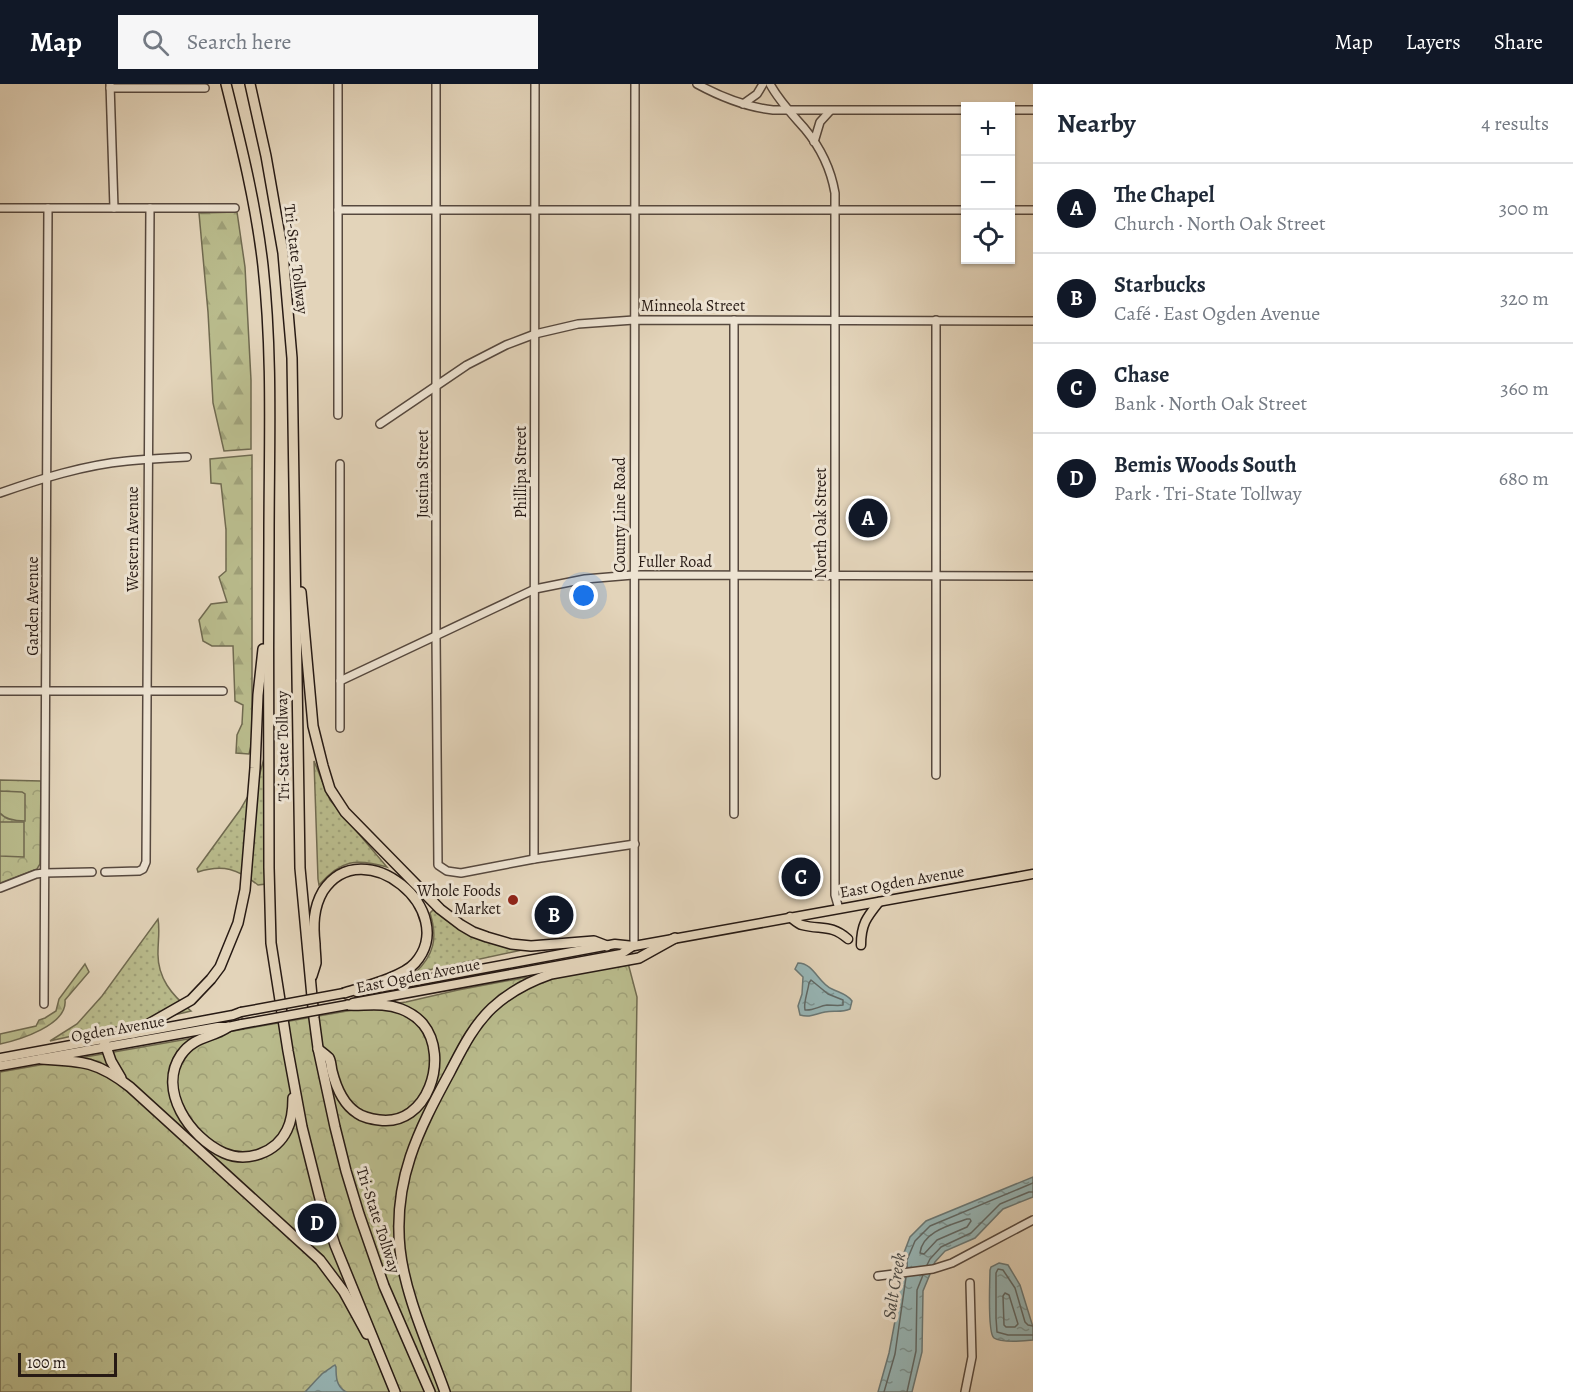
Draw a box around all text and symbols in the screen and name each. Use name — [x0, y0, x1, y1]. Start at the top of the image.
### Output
search box — [118, 15, 538, 69]
text: Map — [30, 23, 82, 61]
icon: search — [139, 26, 172, 59]
text: Search here — [187, 27, 291, 57]
text: Map — [1334, 28, 1373, 56]
text: Layers — [1406, 28, 1461, 56]
text: Share — [1494, 28, 1543, 56]
map controls — [961, 102, 1015, 264]
button: + — [961, 102, 1015, 156]
text: Nearby — [1057, 106, 1136, 141]
text: 4 results — [1481, 110, 1549, 137]
button: − — [961, 156, 1015, 210]
text: The Chapel — [1114, 180, 1214, 210]
text: A — [1070, 195, 1083, 222]
text: 300 m — [1499, 195, 1549, 222]
street label: Tri-State Tollway — [278, 203, 314, 316]
button: locate — [961, 210, 1015, 264]
text: Church · North Oak Street — [1114, 210, 1326, 237]
text: Starbucks — [1114, 270, 1206, 300]
text: B — [1070, 285, 1083, 312]
text: 320 m — [1500, 285, 1549, 312]
street label: Minneola Street — [641, 295, 745, 317]
text: Café · East Ogden Avenue — [1114, 300, 1320, 327]
text: Chase — [1114, 360, 1169, 390]
text: C — [1070, 375, 1083, 402]
text: 360 m — [1500, 375, 1549, 402]
text: Bank · North Oak Street — [1114, 390, 1307, 417]
street label: Phillipa Street — [510, 426, 532, 518]
street label: Justina Street — [412, 430, 434, 518]
text: Bemis Woods South — [1114, 450, 1297, 480]
street label: County Line Road — [609, 457, 631, 573]
text: D — [1070, 465, 1083, 492]
text: 680 m — [1499, 465, 1549, 492]
street label: North Oak Street — [810, 467, 832, 579]
text: Park · Tri-State Tollway — [1114, 480, 1302, 507]
street label: Western Avenue — [122, 486, 144, 593]
pin: A — [848, 496, 888, 540]
street label: Fuller Road — [638, 551, 713, 573]
street label: Garden Avenue — [22, 556, 44, 656]
your location — [569, 581, 598, 610]
street label: Tri-State Tollway — [271, 690, 295, 802]
pin: C — [782, 854, 820, 900]
street label: East Ogden Avenue — [838, 860, 966, 904]
place label: Whole Foods Market — [416, 880, 501, 920]
pin: B — [534, 892, 574, 938]
marker: Whole Foods Market — [506, 893, 520, 907]
street label: East Ogden Avenue — [354, 953, 482, 999]
street label: Ogden Avenue — [70, 1010, 166, 1048]
street label: Tri-State Tollway — [350, 1164, 406, 1277]
pin: D — [298, 1200, 336, 1246]
water label: Salt Creek — [877, 1251, 911, 1321]
scale bar — [18, 1350, 117, 1378]
text: 100 m — [27, 1352, 66, 1374]

